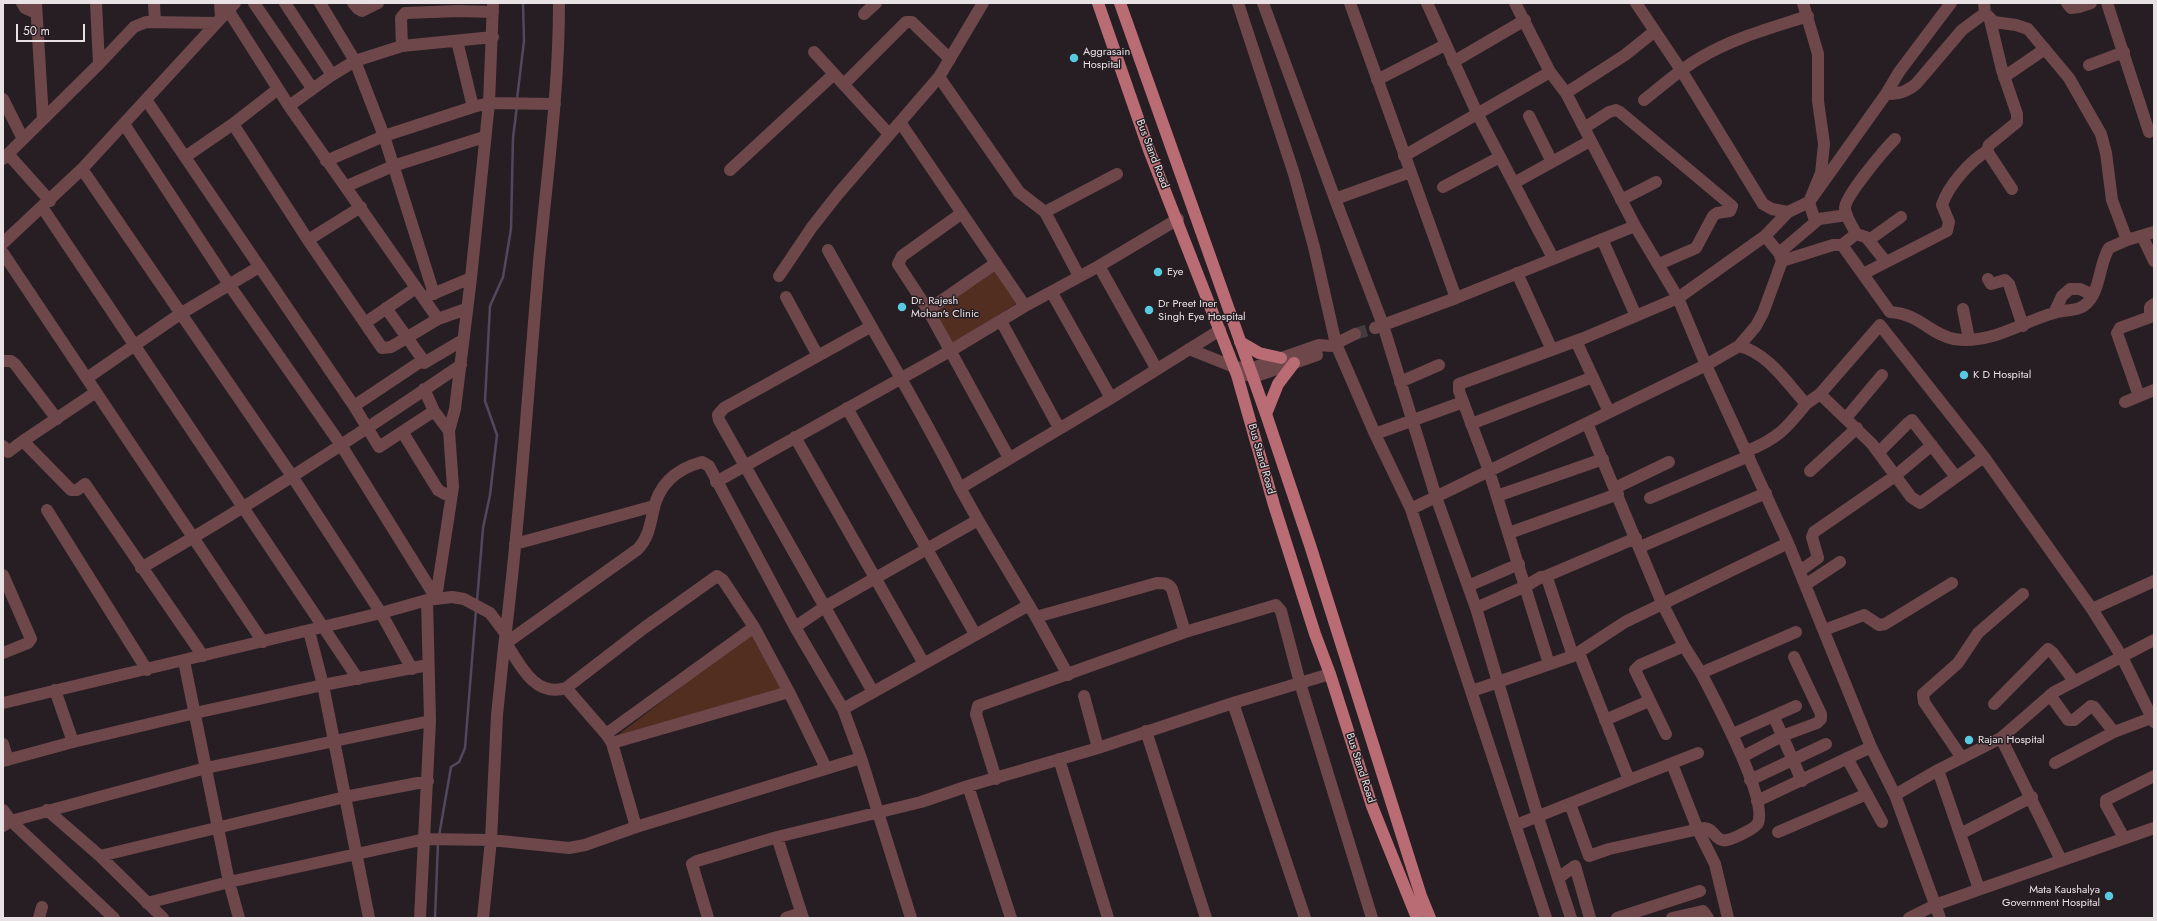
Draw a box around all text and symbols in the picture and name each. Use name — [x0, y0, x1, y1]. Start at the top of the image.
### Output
scale bar — [18, 16, 87, 42]
text: 50 m — [23, 22, 50, 40]
place label: Aggrasain Hospital — [1083, 45, 1130, 71]
marker: Aggrasain Hospital — [1068, 52, 1080, 64]
street label: Bus Stand Road — [1133, 118, 1171, 190]
place label: Eye — [1167, 265, 1183, 279]
marker: Eye — [1152, 266, 1164, 278]
place label: Dr. Rajesh Mohan's Clinic — [911, 294, 979, 320]
place label: Dr Preet Iner Singh Eye Hospital — [1158, 297, 1246, 323]
marker: Dr. Rajesh Mohan's Clinic — [896, 301, 908, 313]
marker: Dr Preet Iner Singh Eye Hospital — [1143, 304, 1155, 316]
place label: K D Hospital — [1973, 368, 2031, 382]
marker: K D Hospital — [1958, 369, 1970, 381]
street label: Bus Stand Road — [1245, 422, 1277, 496]
street label: Bus Stand Road — [1342, 731, 1378, 805]
place label: Rajan Hospital — [1978, 733, 2044, 747]
marker: Rajan Hospital — [1963, 734, 1975, 746]
place label: Mata Kaushalya Government Hospital — [2002, 883, 2100, 909]
marker: Mata Kaushalya Government Hospital — [2103, 890, 2115, 902]

